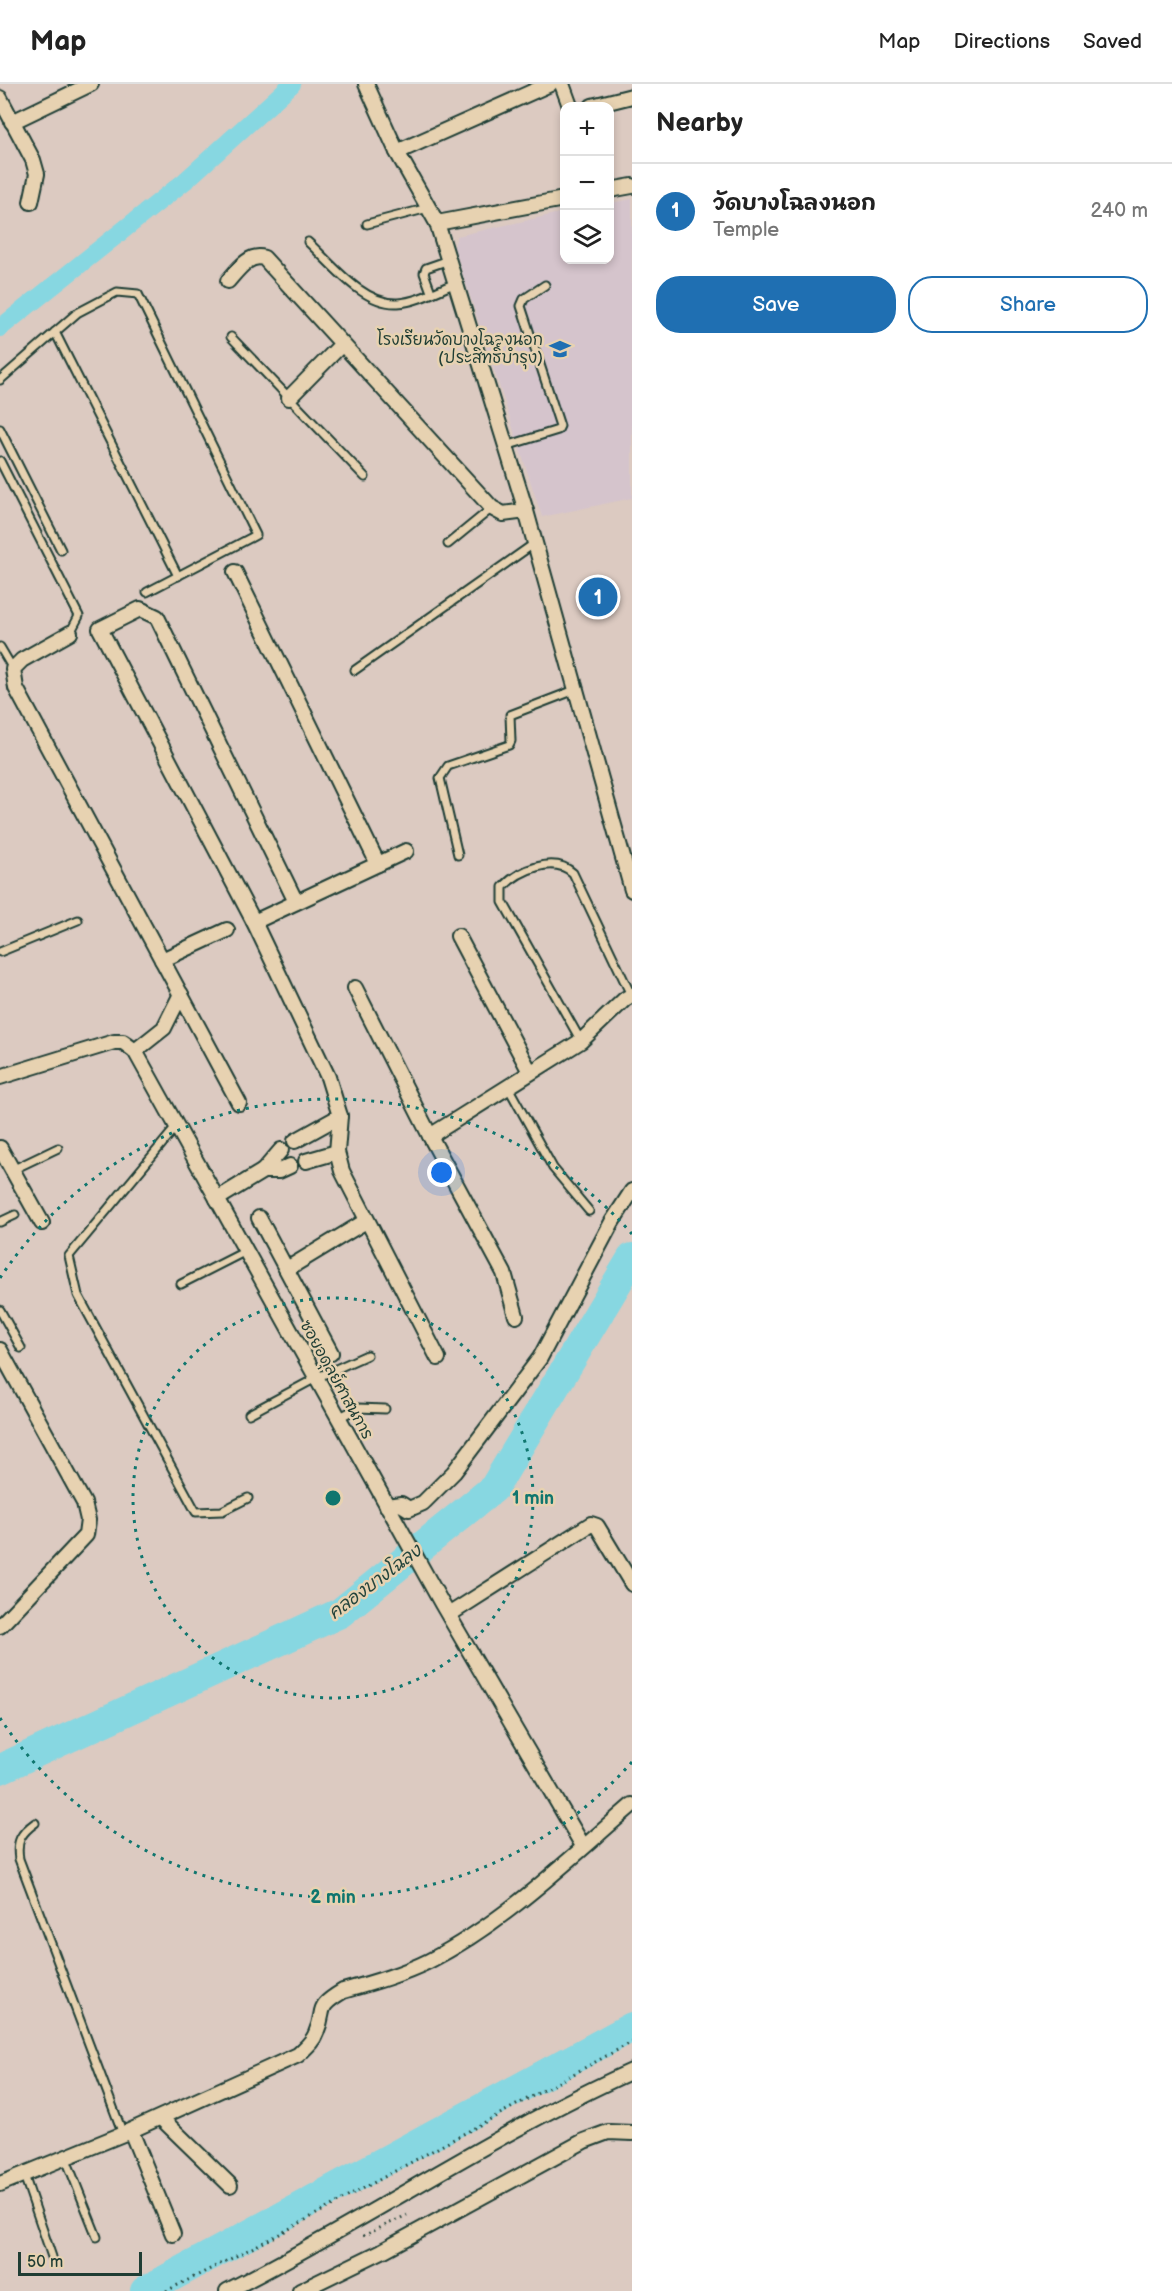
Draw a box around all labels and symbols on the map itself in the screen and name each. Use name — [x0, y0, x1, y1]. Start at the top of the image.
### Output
place label: โรงเรียนวัดบางโฉลงนอก (ประสิทธิ์บำรุง) — [377, 328, 543, 370]
school or university icon: โรงเรียนวัดบางโฉลงนอก (ประสิทธิ์บำรุง) — [548, 337, 572, 361]
pin: 1 — [578, 574, 618, 620]
your location — [427, 1158, 456, 1187]
street label: ซอยอดุลย์ศาสนการ — [294, 1316, 379, 1444]
centre of rings — [323, 1488, 343, 1508]
text: 1 min — [512, 1488, 554, 1509]
water label: คลองบางโฉลง — [323, 1538, 427, 1624]
text: 2 min — [310, 1887, 356, 1908]
scale bar — [18, 2249, 142, 2276]

